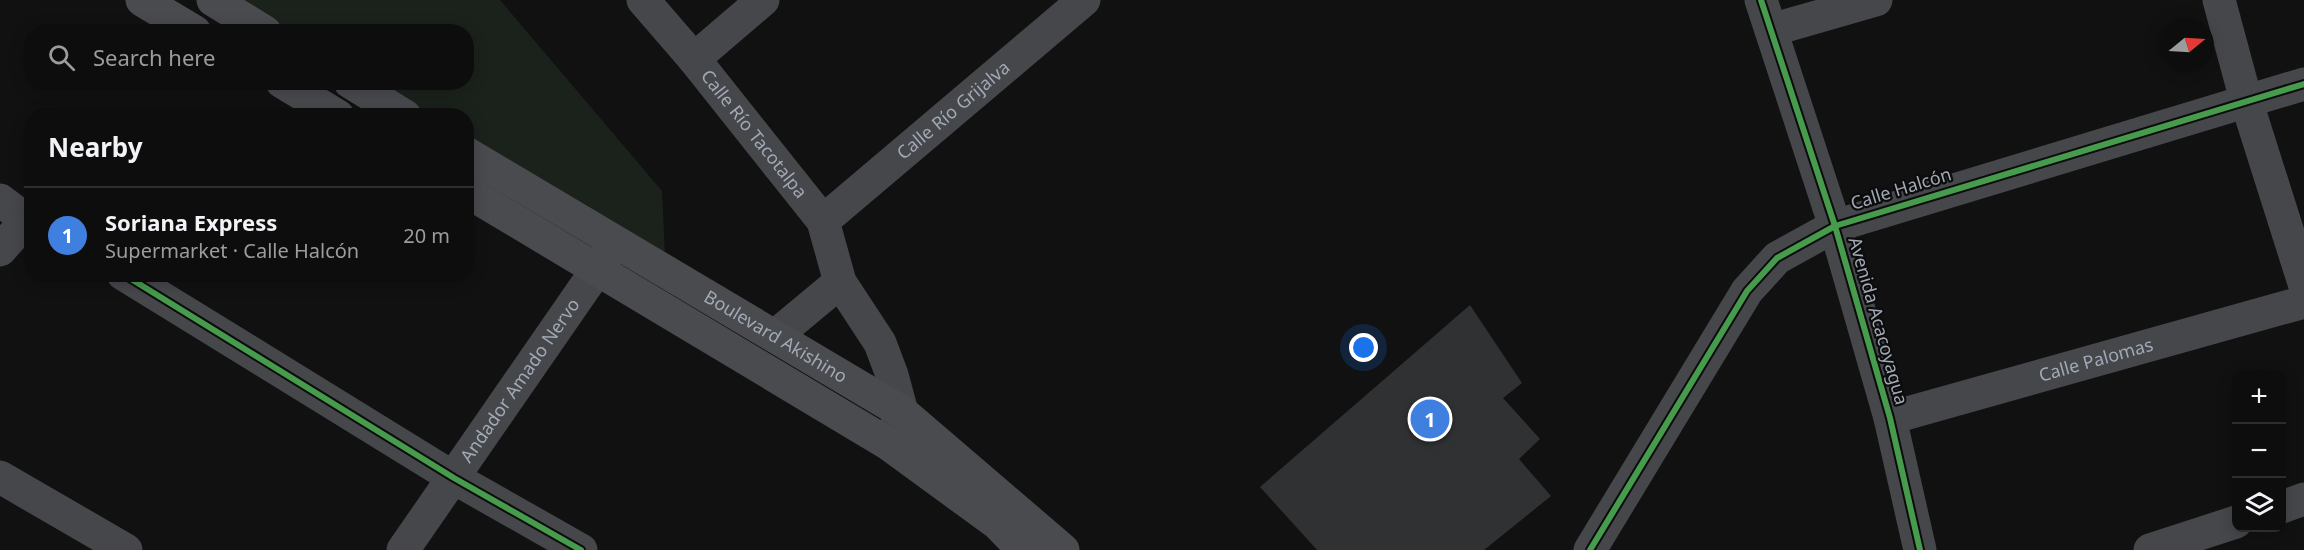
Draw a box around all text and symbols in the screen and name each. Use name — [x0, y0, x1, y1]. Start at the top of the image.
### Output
north arrow — [2160, 18, 2214, 72]
search box — [24, 24, 474, 90]
icon: search — [45, 41, 78, 74]
text: Search here — [93, 42, 215, 72]
street label: Calle Río Grijalva — [891, 55, 1014, 164]
street label: Calle Río Tacotalpa — [696, 64, 813, 203]
text: Nearby — [48, 129, 143, 165]
street label: Calle Halcón — [1847, 161, 1954, 215]
text: Soriana Express — [105, 207, 277, 237]
text: 1 — [62, 222, 73, 249]
text: 20 m — [403, 222, 450, 249]
street label: Avenida Acacoyagua — [1844, 234, 1914, 407]
text: Supermarket · Calle Halcón — [105, 237, 359, 264]
street label: Boulevard Akishino — [700, 284, 852, 388]
street label: Andador Amado Nervo — [454, 293, 585, 467]
street label: Calle Palomas — [2036, 332, 2156, 387]
your location — [1349, 333, 1378, 362]
map controls — [2232, 370, 2286, 532]
button: + — [2232, 370, 2286, 424]
pin: 1 — [1410, 396, 1450, 442]
button: − — [2232, 424, 2286, 478]
button: layers — [2232, 478, 2286, 532]

